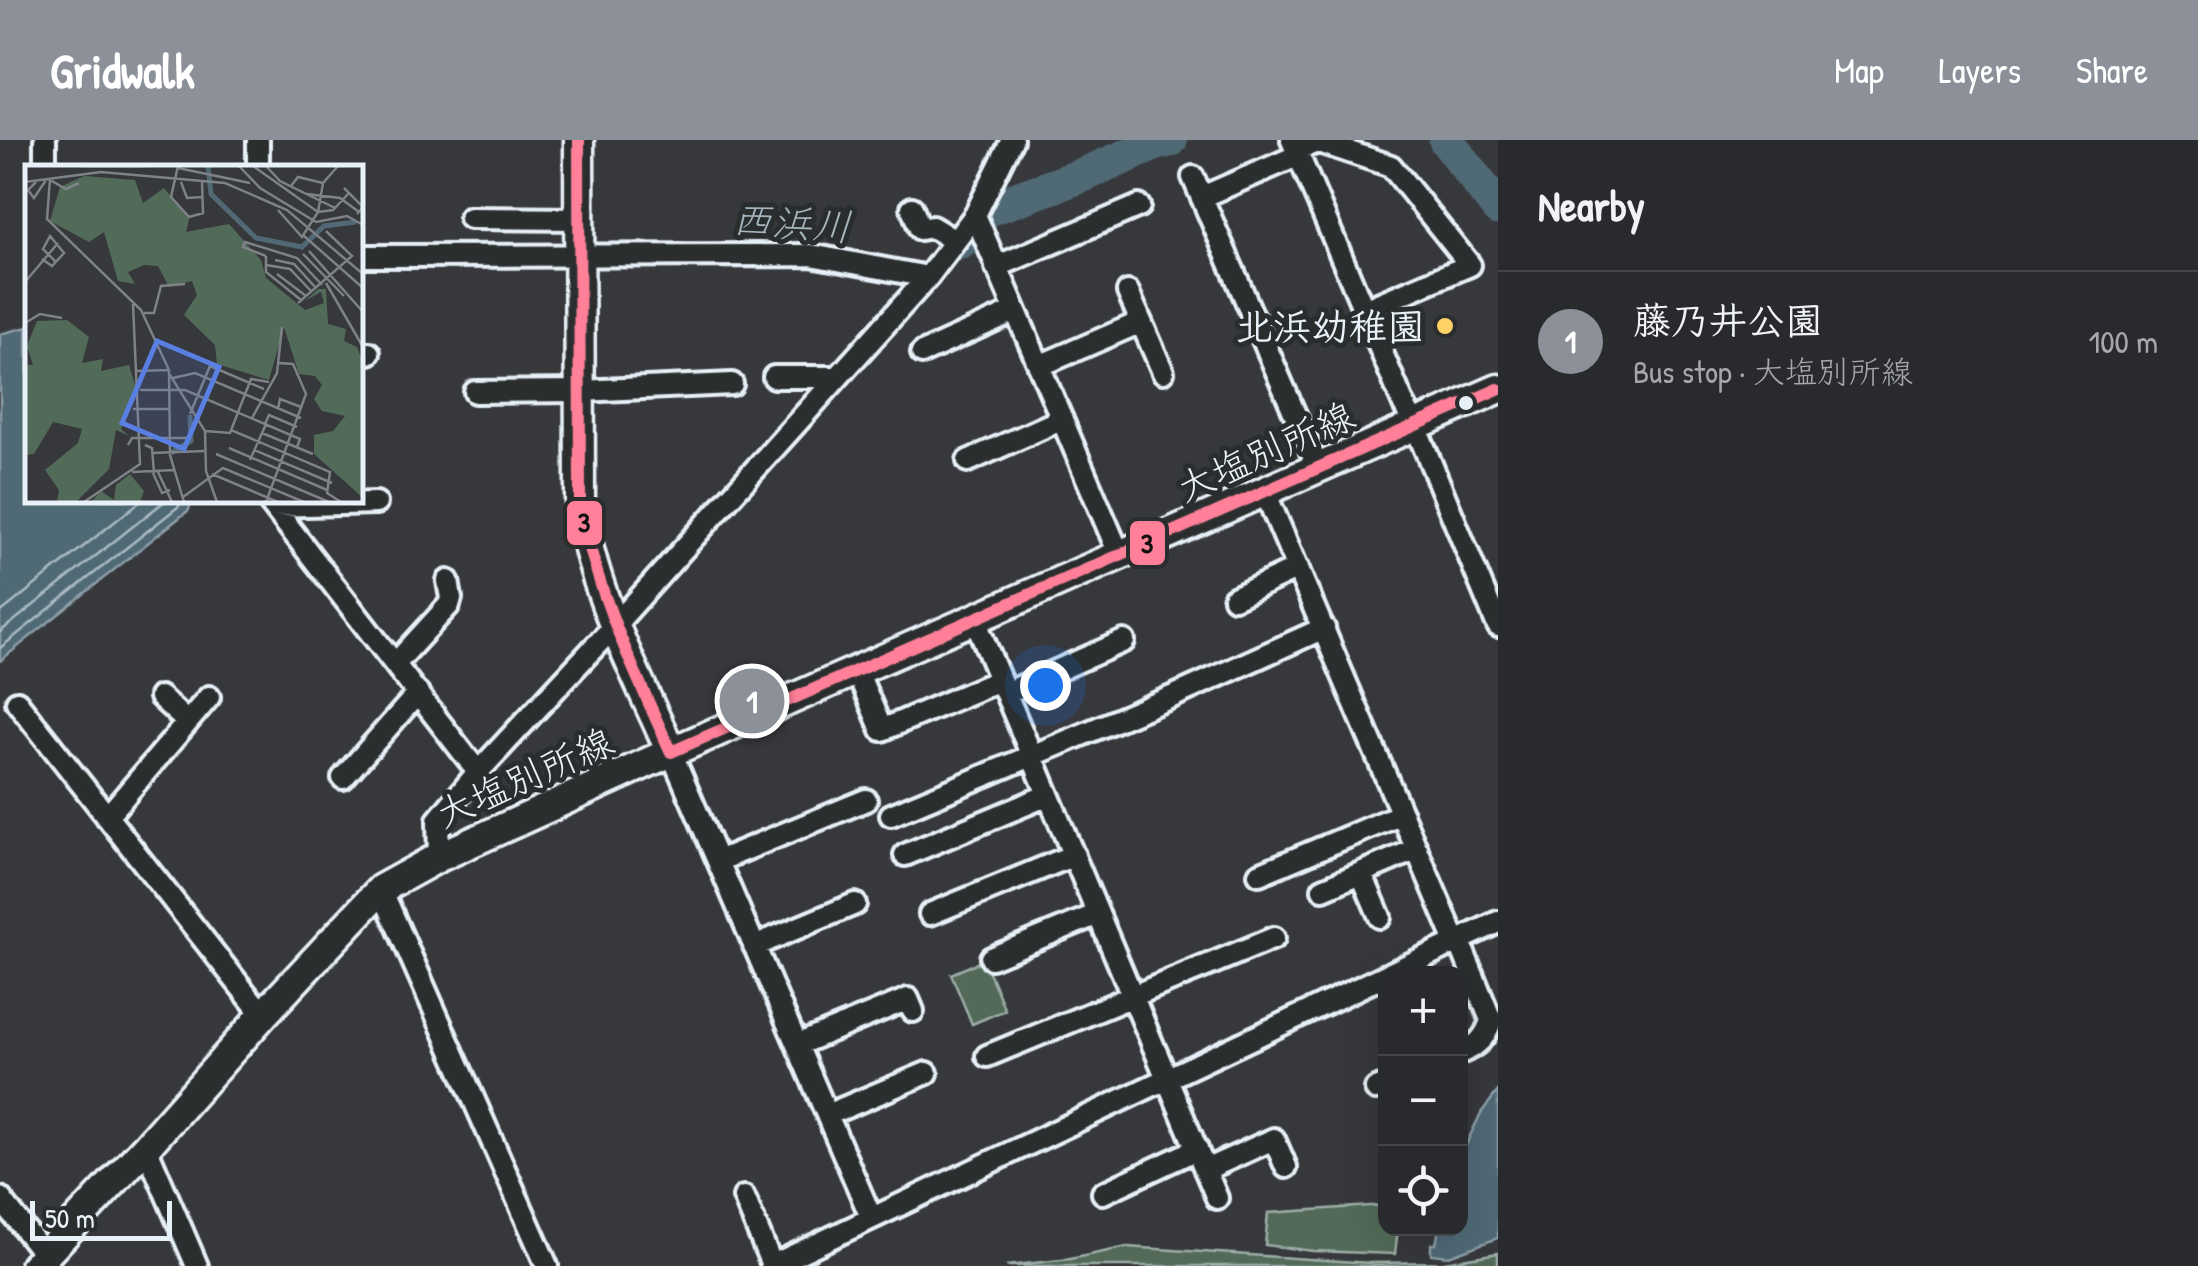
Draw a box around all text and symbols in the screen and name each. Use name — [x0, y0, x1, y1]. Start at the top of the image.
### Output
text: Gridwalk — [50, 38, 195, 103]
text: Map — [1834, 47, 1884, 94]
text: Layers — [1939, 47, 2021, 94]
text: Share — [2076, 47, 2148, 94]
inset map — [25, 165, 362, 502]
text: Nearby — [1538, 177, 1645, 234]
water label: 西浜川 — [730, 191, 854, 253]
text: 藤乃井公園 — [1633, 294, 1823, 346]
place label: 北浜幼稚園 — [1235, 300, 1425, 352]
marker: 北浜幼稚園 — [1434, 315, 1456, 337]
text: 1 — [1565, 320, 1576, 363]
text: 100 m — [2089, 320, 2158, 363]
text: Bus stop · 大塩別所線 — [1633, 350, 1913, 393]
street label: 大塩別所線 — [1168, 389, 1362, 513]
unlabelled marker — [1456, 393, 1476, 413]
line badge: 3 — [565, 499, 604, 547]
text: 3 — [578, 503, 591, 541]
line badge: 3 — [1128, 519, 1167, 567]
text: 3 — [1141, 524, 1154, 562]
your location — [1020, 660, 1071, 711]
pin: 1 — [720, 664, 784, 738]
street label: 大塩別所線 — [427, 715, 621, 839]
map controls — [1378, 966, 1468, 1236]
button: + — [1378, 966, 1468, 1056]
button: − — [1378, 1056, 1468, 1146]
button: locate — [1378, 1146, 1468, 1236]
scale bar — [30, 1196, 172, 1240]
text: 50 m — [45, 1199, 95, 1237]

